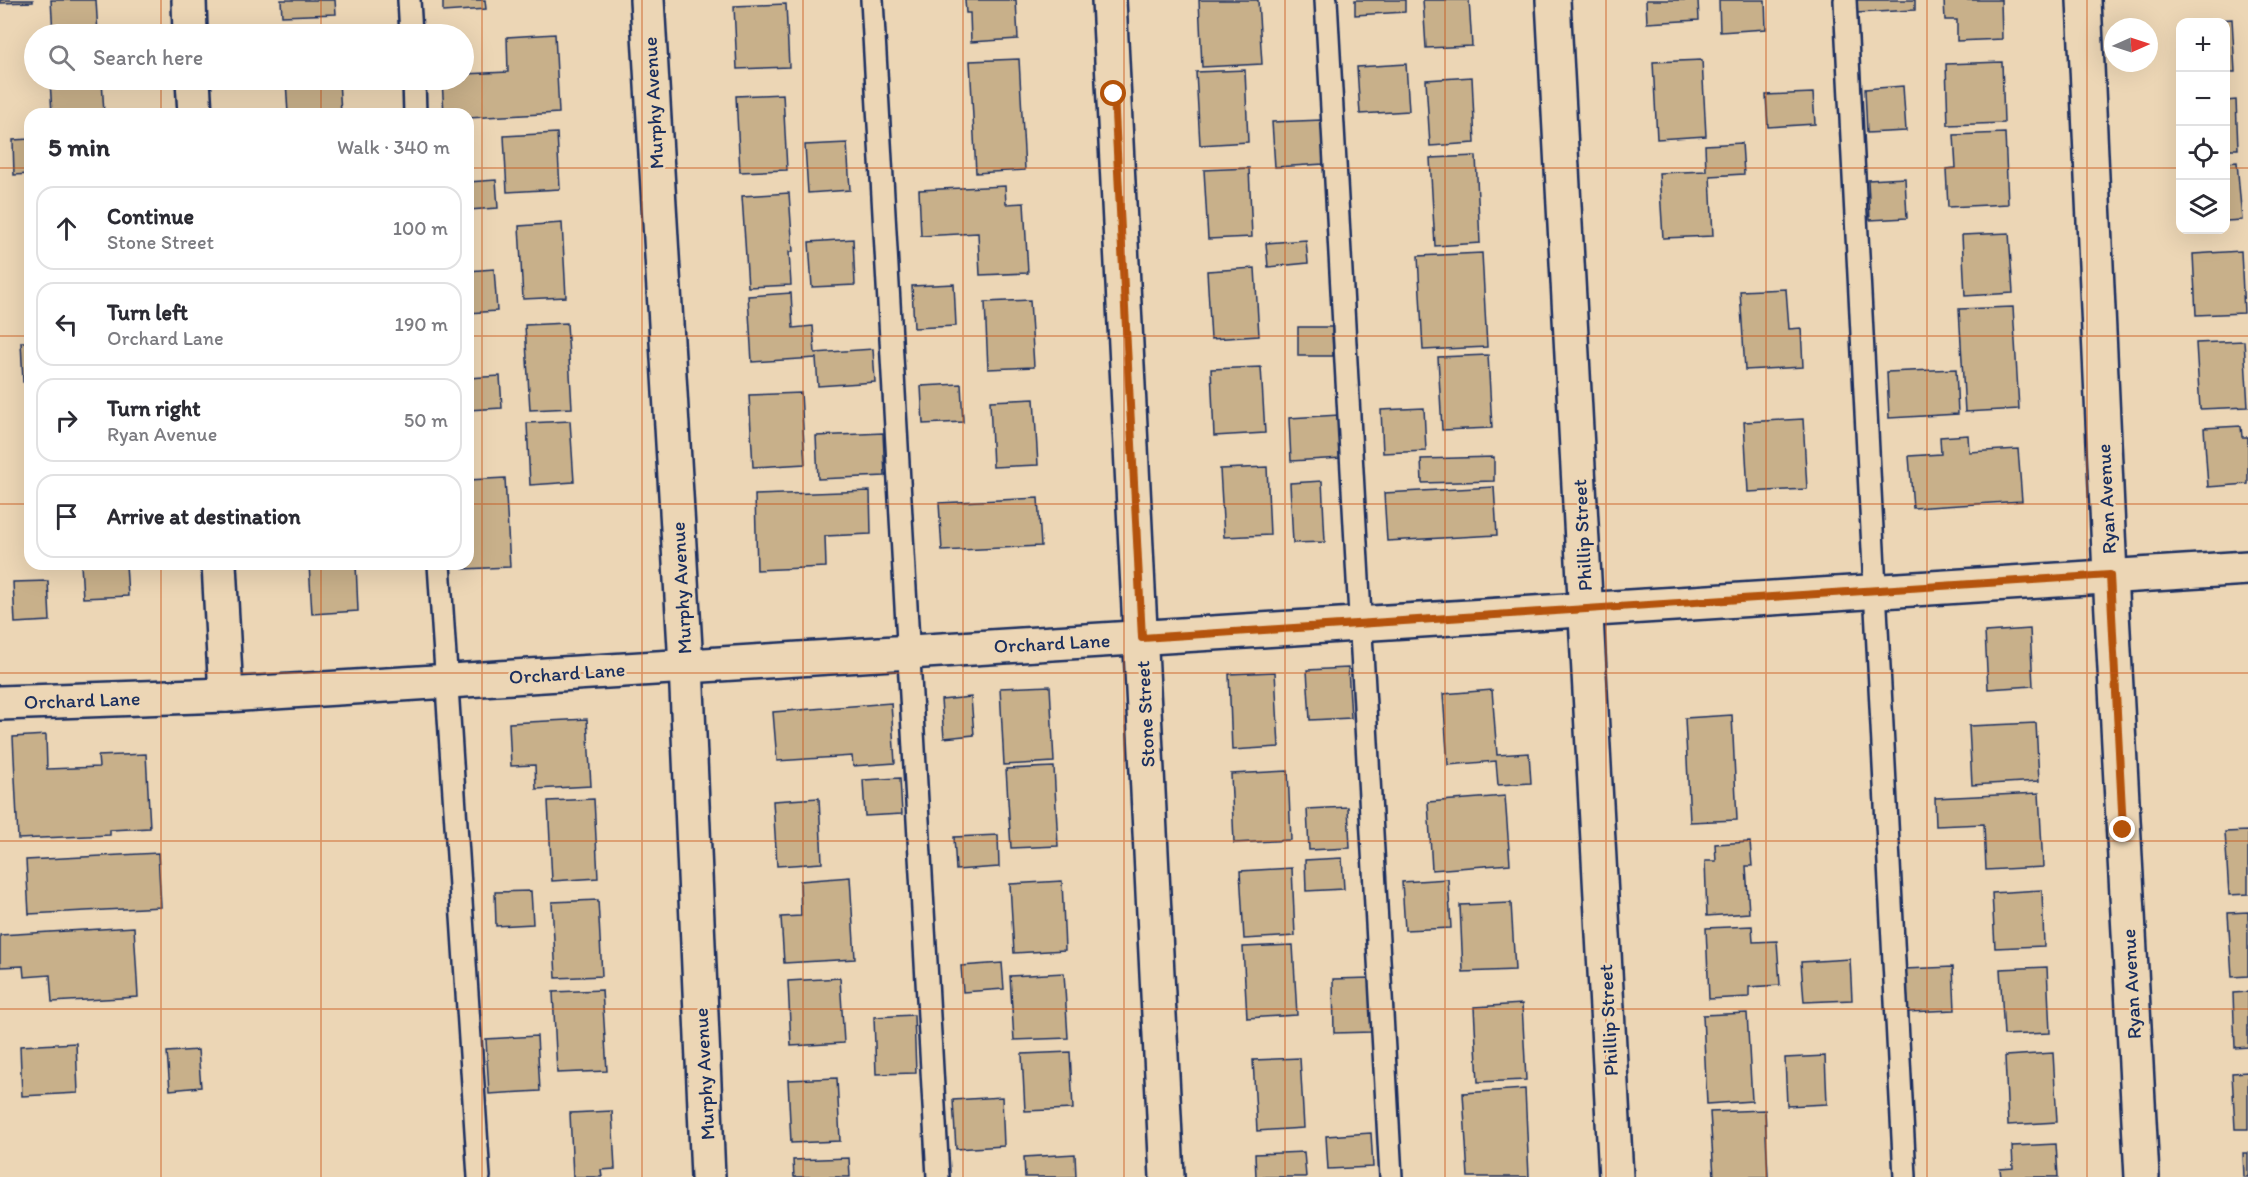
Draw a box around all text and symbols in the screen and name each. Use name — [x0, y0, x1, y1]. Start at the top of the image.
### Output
north arrow — [2104, 18, 2158, 72]
map controls — [2176, 18, 2230, 234]
button: + — [2176, 18, 2230, 72]
search box — [24, 24, 474, 90]
street label: Murphy Avenue — [638, 36, 668, 170]
icon: search — [45, 41, 78, 74]
text: Search here — [93, 44, 203, 71]
button: − — [2176, 72, 2230, 126]
route start — [1100, 80, 1126, 106]
button: locate — [2176, 126, 2230, 180]
text: 5 min — [48, 131, 110, 163]
text: Walk · 340 m — [337, 135, 450, 159]
button: layers — [2176, 180, 2230, 234]
text: Continue — [107, 203, 194, 230]
icon: ahead — [50, 212, 83, 245]
text: 100 m — [393, 216, 448, 240]
text: Stone Street — [107, 230, 214, 254]
text: Turn left — [107, 299, 188, 326]
icon: left — [50, 308, 83, 341]
text: 190 m — [395, 312, 448, 336]
text: Orchard Lane — [107, 326, 224, 350]
text: Turn right — [107, 395, 201, 422]
icon: right — [50, 404, 83, 437]
text: 50 m — [404, 408, 448, 432]
text: Ryan Avenue — [107, 422, 217, 446]
street label: Ryan Avenue — [2091, 443, 2121, 555]
street label: Phillip Street — [1567, 478, 1597, 592]
icon: arrive — [50, 500, 83, 533]
text: Arrive at destination — [107, 503, 301, 530]
street label: Murphy Avenue — [666, 521, 696, 655]
street label: Orchard Lane — [993, 628, 1111, 658]
street label: Orchard Lane — [508, 657, 626, 689]
street label: Stone Street — [1130, 659, 1160, 768]
street label: Orchard Lane — [23, 686, 141, 714]
route end — [2109, 816, 2135, 842]
street label: Ryan Avenue — [2116, 928, 2146, 1040]
street label: Phillip Street — [1593, 963, 1623, 1077]
street label: Murphy Avenue — [689, 1007, 719, 1141]

